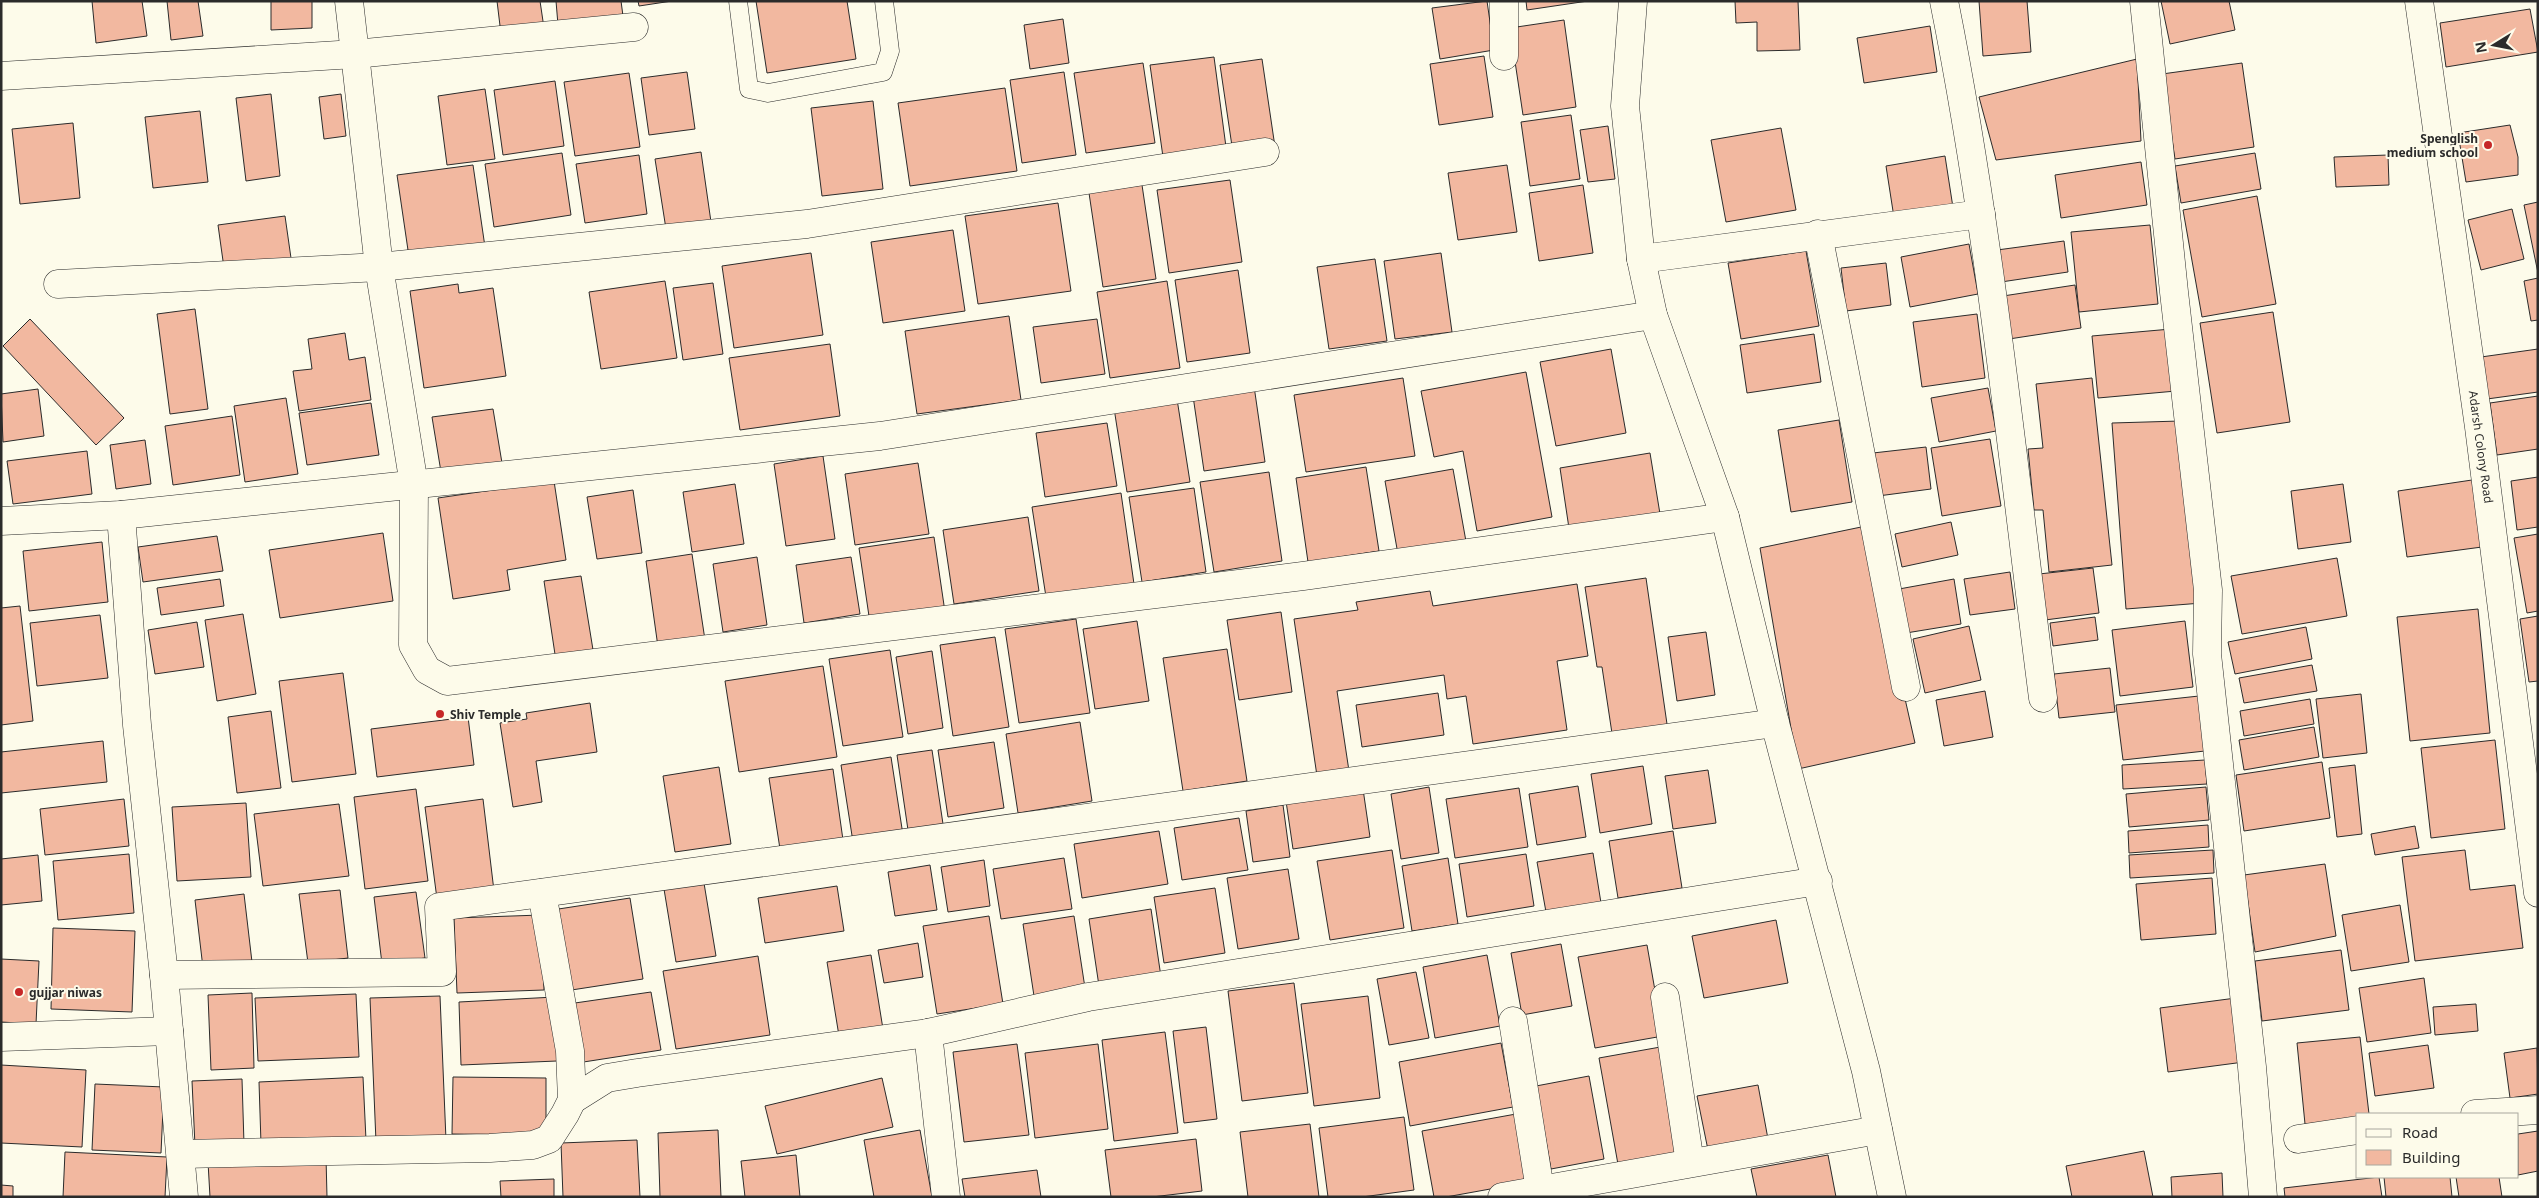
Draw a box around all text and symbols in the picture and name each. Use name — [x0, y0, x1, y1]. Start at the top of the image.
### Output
north arrow — [2469, 20, 2519, 70]
text: N — [2470, 40, 2491, 55]
place label: Spenglish medium school — [2387, 130, 2478, 161]
marker: Spenglish medium school — [2482, 139, 2494, 151]
street label: Adarsh Colony Road — [2465, 390, 2497, 504]
place label: Shiv Temple — [450, 706, 521, 723]
marker: Shiv Temple — [434, 708, 446, 720]
place label: gujjar niwas — [29, 984, 102, 1001]
marker: gujjar niwas — [13, 986, 25, 998]
legend — [2356, 1113, 2519, 1178]
text: Road — [2402, 1122, 2438, 1142]
text: Building — [2402, 1147, 2460, 1167]

